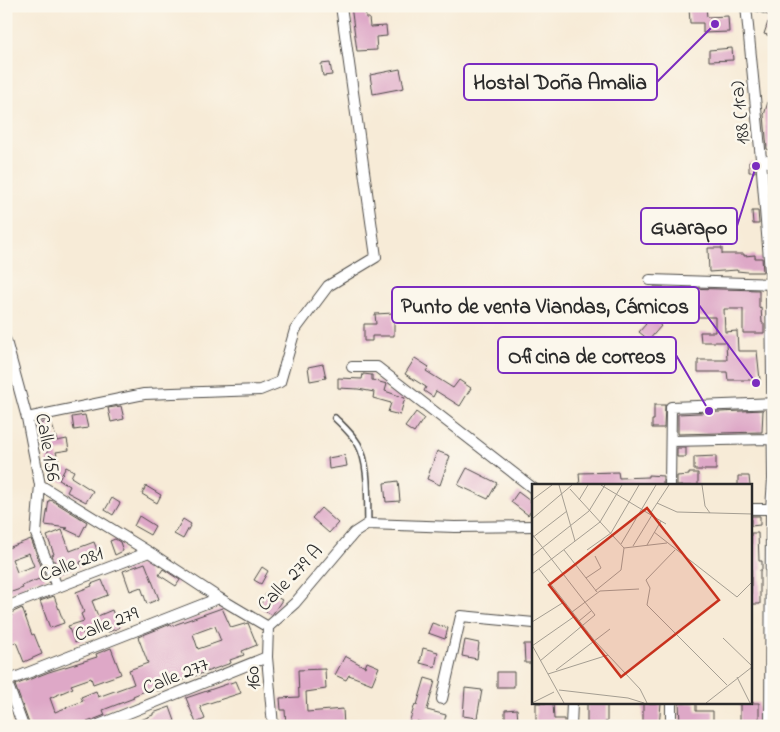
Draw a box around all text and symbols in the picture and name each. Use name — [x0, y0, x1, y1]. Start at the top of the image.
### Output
callout: Hostal Doña Amalia — [464, 64, 657, 100]
text: Hostal Doña Amalia — [473, 69, 647, 99]
street label: 188 (1ra) — [724, 79, 759, 146]
callout: Guarapo — [641, 208, 737, 244]
text: Guarapo — [651, 214, 727, 244]
callout: Punto de venta Viandas, Cárnicos — [392, 287, 699, 323]
text: Punto de venta Viandas, Cárnicos — [401, 293, 689, 323]
callout: Oficina de correos — [498, 337, 676, 373]
text: Oficina de correos — [508, 343, 666, 373]
street label: Calle 156 — [26, 411, 67, 484]
inset map — [532, 484, 752, 704]
street label: Calle 279 A — [251, 538, 330, 619]
street label: Calle 281 — [36, 540, 108, 591]
street label: Calle 279 — [71, 600, 143, 651]
street label: Calle 277 — [139, 651, 213, 704]
street label: 160 — [239, 664, 270, 691]

